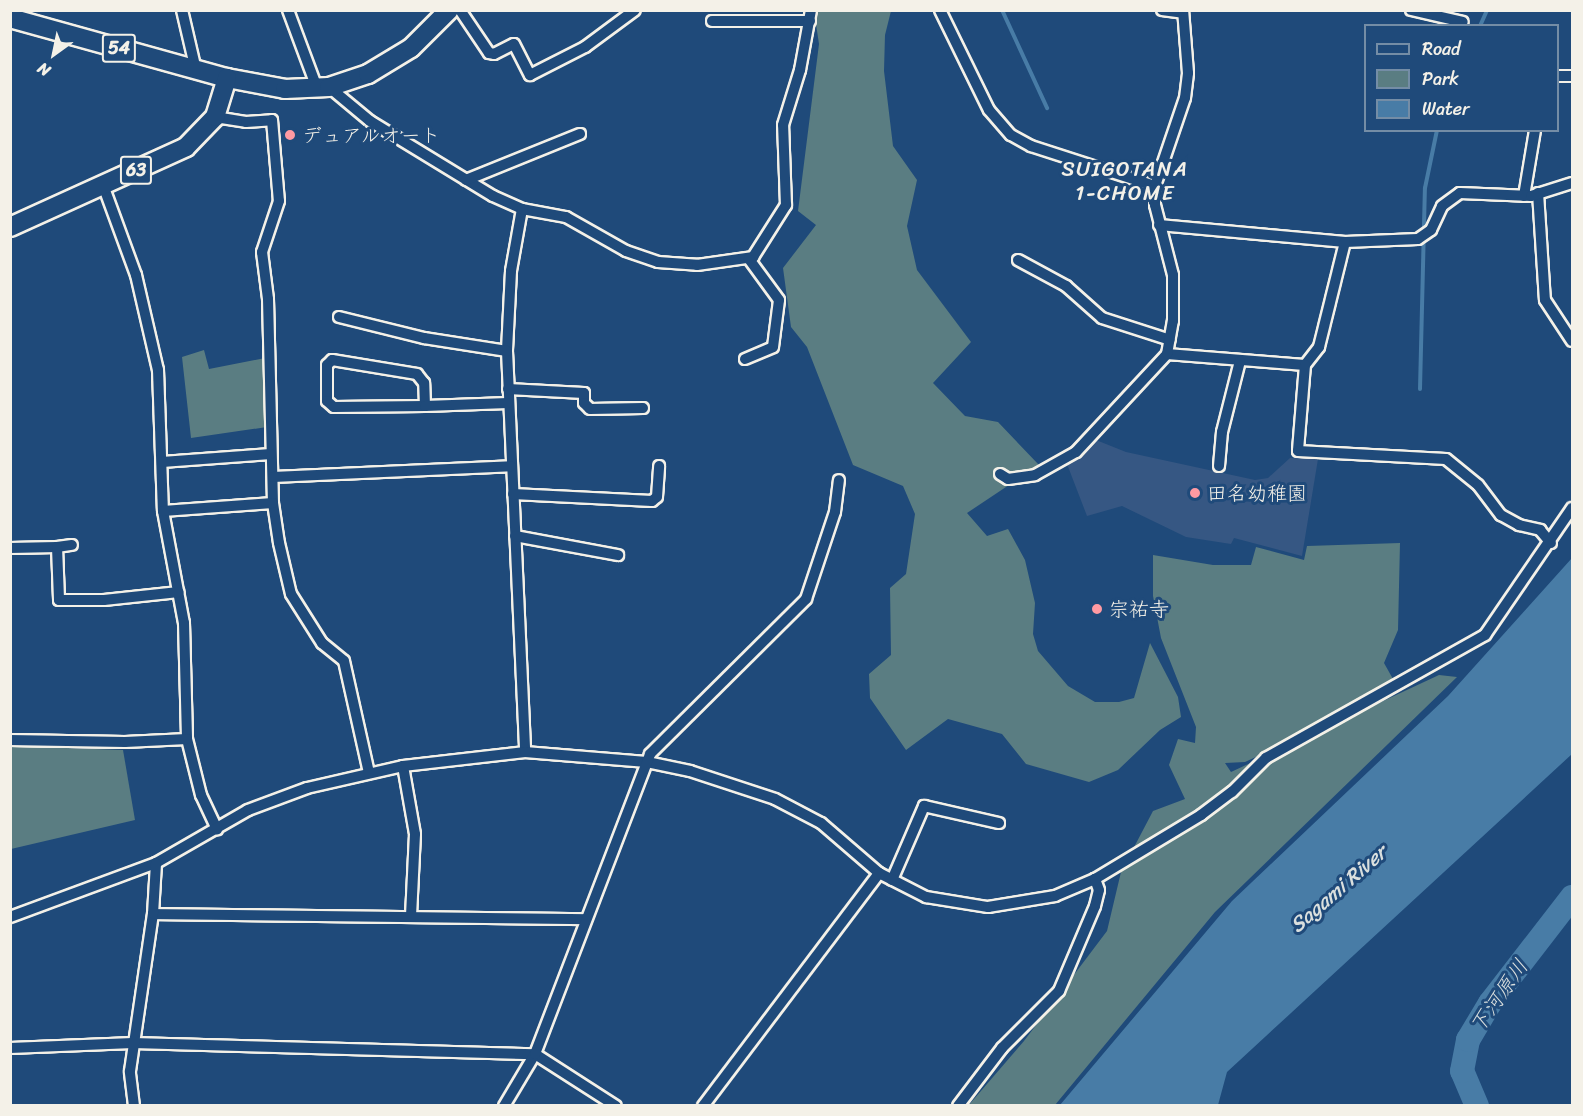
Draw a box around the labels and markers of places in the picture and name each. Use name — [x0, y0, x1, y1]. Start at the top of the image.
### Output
place label: デュアルオート — [302, 123, 442, 147]
marker: デュアルオート — [283, 128, 297, 142]
place label: 田名幼稚園 — [1207, 481, 1307, 505]
marker: 田名幼稚園 — [1188, 486, 1202, 500]
place label: 宗祐寺 — [1109, 597, 1169, 621]
marker: 宗祐寺 — [1090, 602, 1104, 616]

